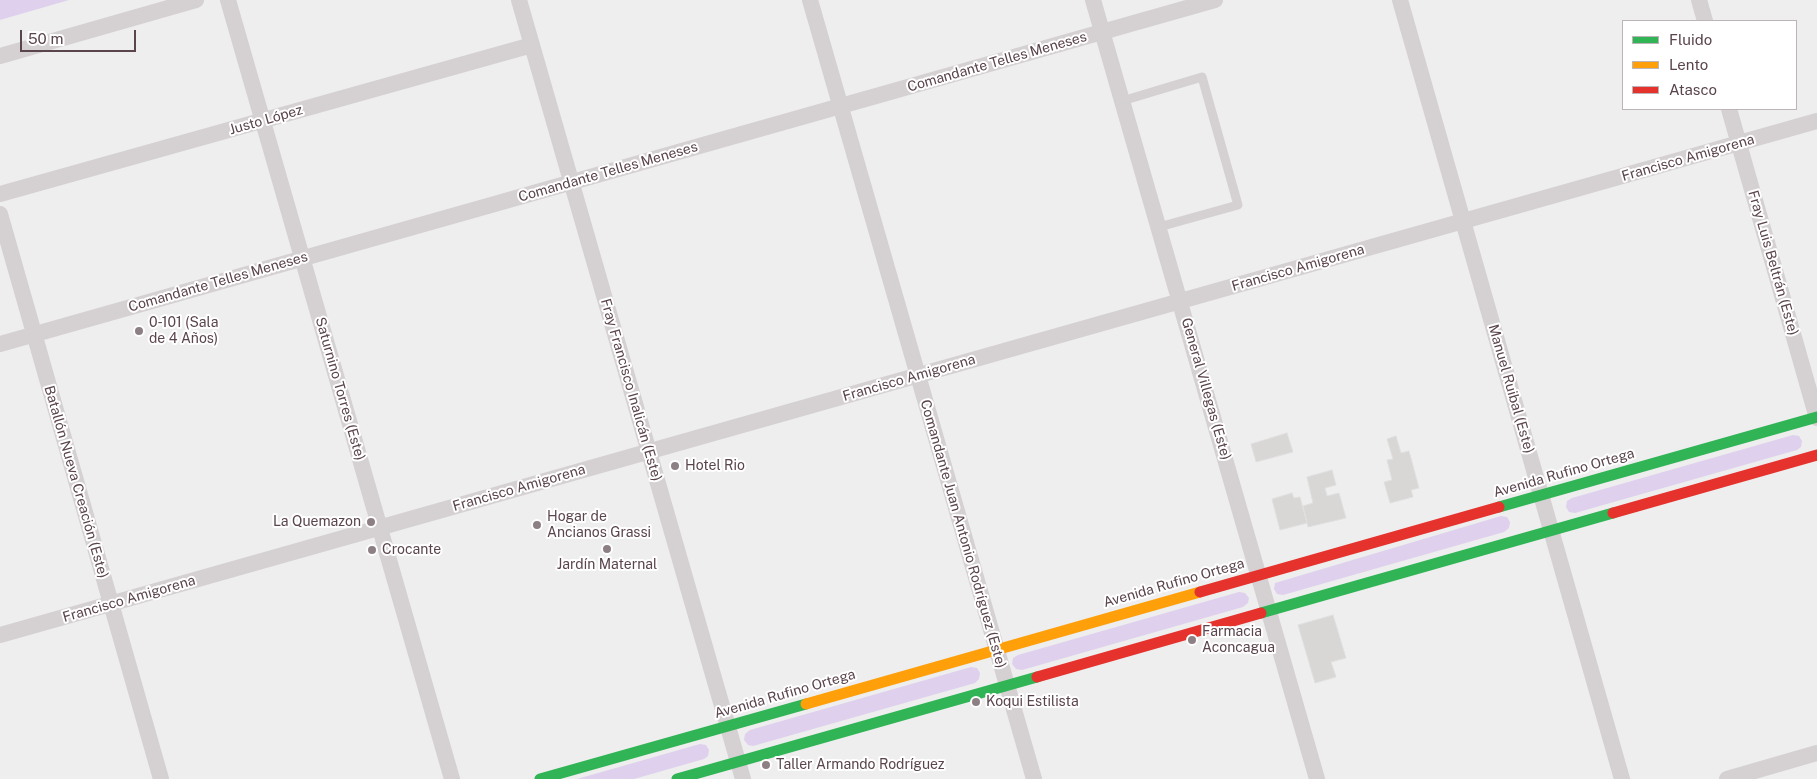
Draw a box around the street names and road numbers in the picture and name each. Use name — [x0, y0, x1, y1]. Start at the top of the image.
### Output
street label: Comandante Telles Meneses — [905, 28, 1089, 96]
street label: Justo López — [227, 102, 305, 138]
street label: Francisco Amigorena — [1620, 131, 1756, 185]
street label: Comandante Telles Meneses — [516, 138, 700, 206]
street label: Fray Luis Beltrán (Este) — [1744, 188, 1802, 338]
street label: Francisco Amigorena — [1230, 241, 1366, 295]
street label: Comandante Telles Meneses — [126, 248, 310, 316]
street label: Fray Francisco Inalicán (Este) — [597, 297, 665, 483]
street label: Saturnino Torres (Este) — [311, 315, 369, 463]
street label: General Villegas (Este) — [1178, 316, 1234, 462]
street label: Manuel Ruibal (Este) — [1484, 322, 1538, 456]
street label: Francisco Amigorena — [841, 351, 977, 405]
street label: Batallón Nueva Creación (Este) — [40, 384, 112, 580]
street label: Comandante Juan Antonio Rodríguez (Este) — [917, 398, 1009, 670]
street label: Avenida Rufino Ortega — [1492, 445, 1636, 501]
street label: Francisco Amigorena — [451, 461, 587, 515]
street label: Avenida Rufino Ortega — [1102, 555, 1246, 611]
street label: Francisco Amigorena — [61, 572, 197, 626]
street label: Avenida Rufino Ortega — [713, 666, 857, 722]

